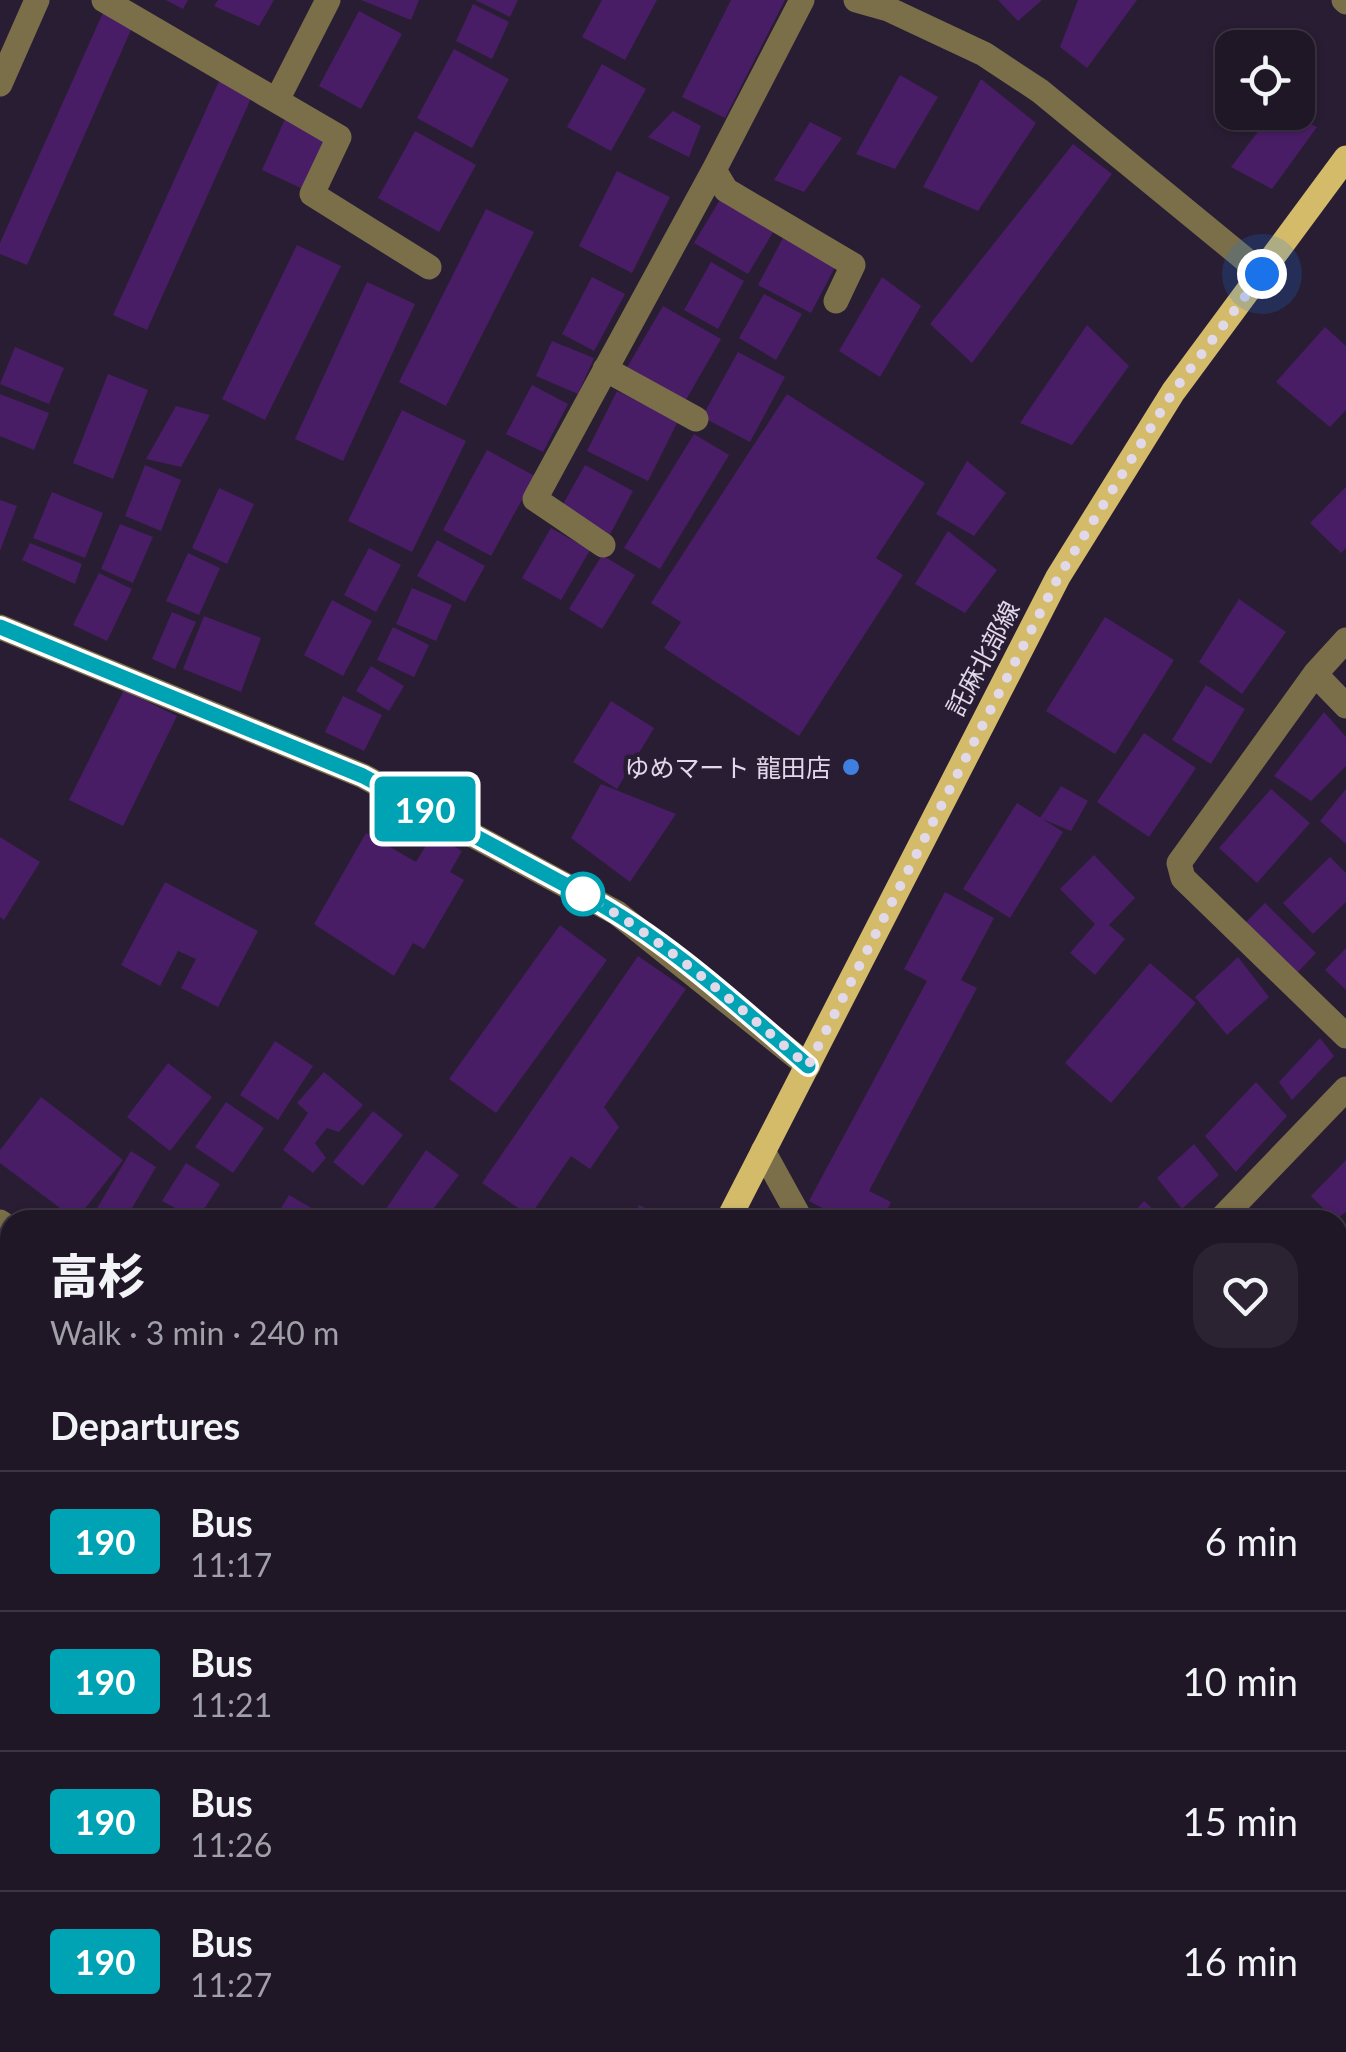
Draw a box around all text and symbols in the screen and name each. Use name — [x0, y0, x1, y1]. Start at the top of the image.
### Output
map controls — [1215, 30, 1315, 130]
button: locate — [1215, 30, 1315, 130]
your location — [1237, 249, 1287, 299]
street label: 託麻北部線 — [939, 596, 1025, 720]
place label: ゆめマート 龍田店 — [625, 752, 831, 782]
marker: ゆめマート 龍田店 — [840, 756, 862, 778]
line badge: 190 — [368, 776, 482, 842]
text: 190 — [395, 788, 455, 830]
unlabelled marker — [562, 873, 604, 915]
button: heart — [1193, 1243, 1298, 1348]
text: 高杉 — [50, 1247, 146, 1304]
text: Walk · 3 min · 240 m — [50, 1313, 339, 1352]
text: Departures — [50, 1402, 240, 1448]
text: Bus — [190, 1499, 253, 1545]
text: 6 min — [1205, 1518, 1298, 1564]
text: 190 — [75, 1520, 135, 1562]
text: 11:17 — [190, 1545, 272, 1584]
text: Bus — [190, 1639, 253, 1685]
text: 10 min — [1183, 1658, 1298, 1704]
text: 190 — [75, 1660, 135, 1702]
text: 11:21 — [190, 1685, 272, 1724]
text: Bus — [190, 1779, 253, 1825]
text: 15 min — [1183, 1798, 1298, 1844]
text: 190 — [75, 1800, 135, 1842]
text: 11:26 — [190, 1825, 272, 1864]
text: Bus — [190, 1919, 253, 1965]
text: 16 min — [1183, 1938, 1298, 1984]
text: 190 — [75, 1940, 135, 1982]
text: 11:27 — [190, 1965, 272, 2004]

